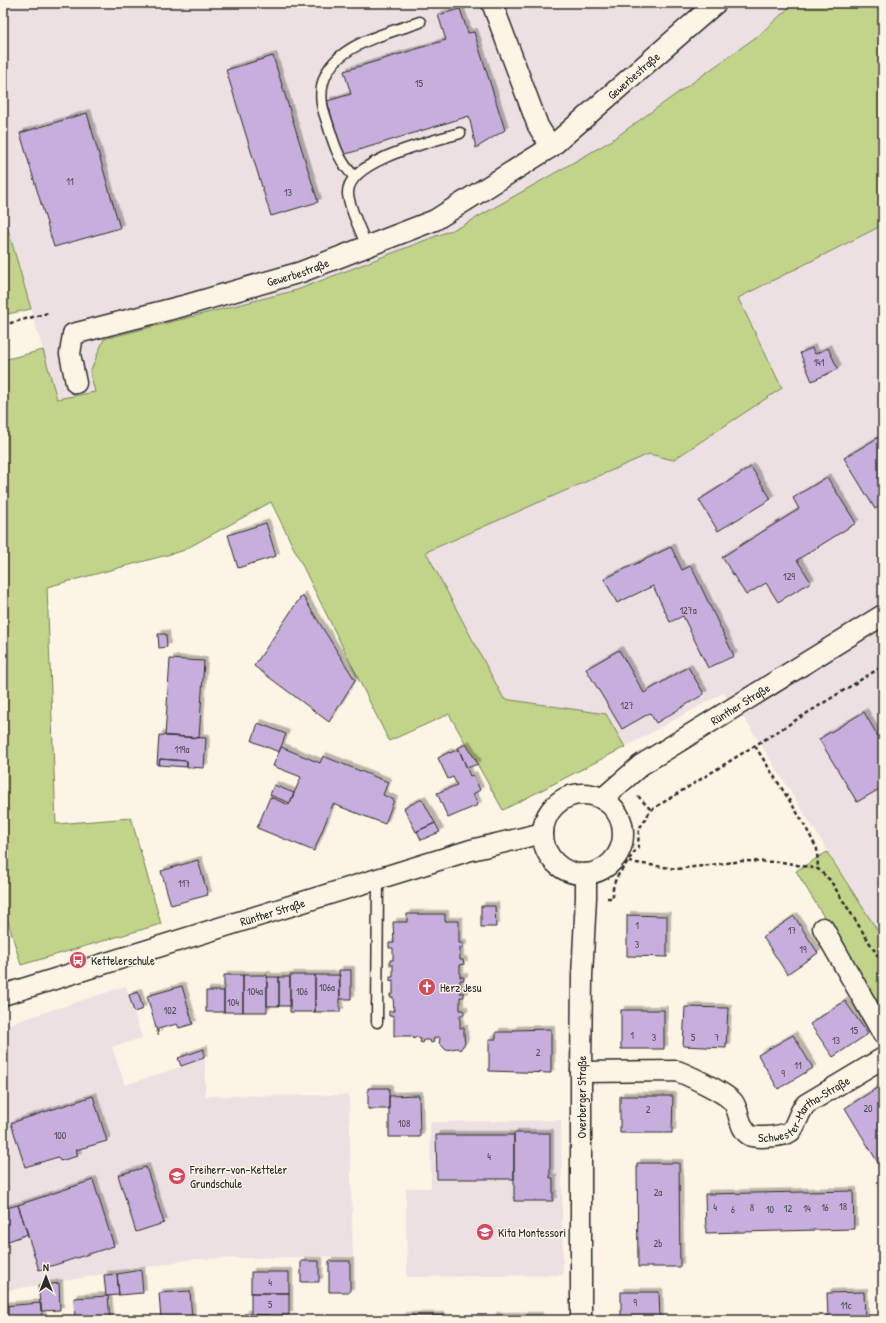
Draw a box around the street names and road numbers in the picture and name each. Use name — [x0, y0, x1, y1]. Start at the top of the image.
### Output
street label: Gewerbestraße — [603, 48, 663, 103]
street label: Gewerbestraße — [265, 253, 331, 290]
street label: Rünther Straße — [707, 679, 773, 729]
street label: Rünther Straße — [238, 893, 307, 930]
street label: Overberger Straße — [573, 1055, 590, 1138]
street label: Schwester-Martha-Straße — [758, 1071, 853, 1145]

